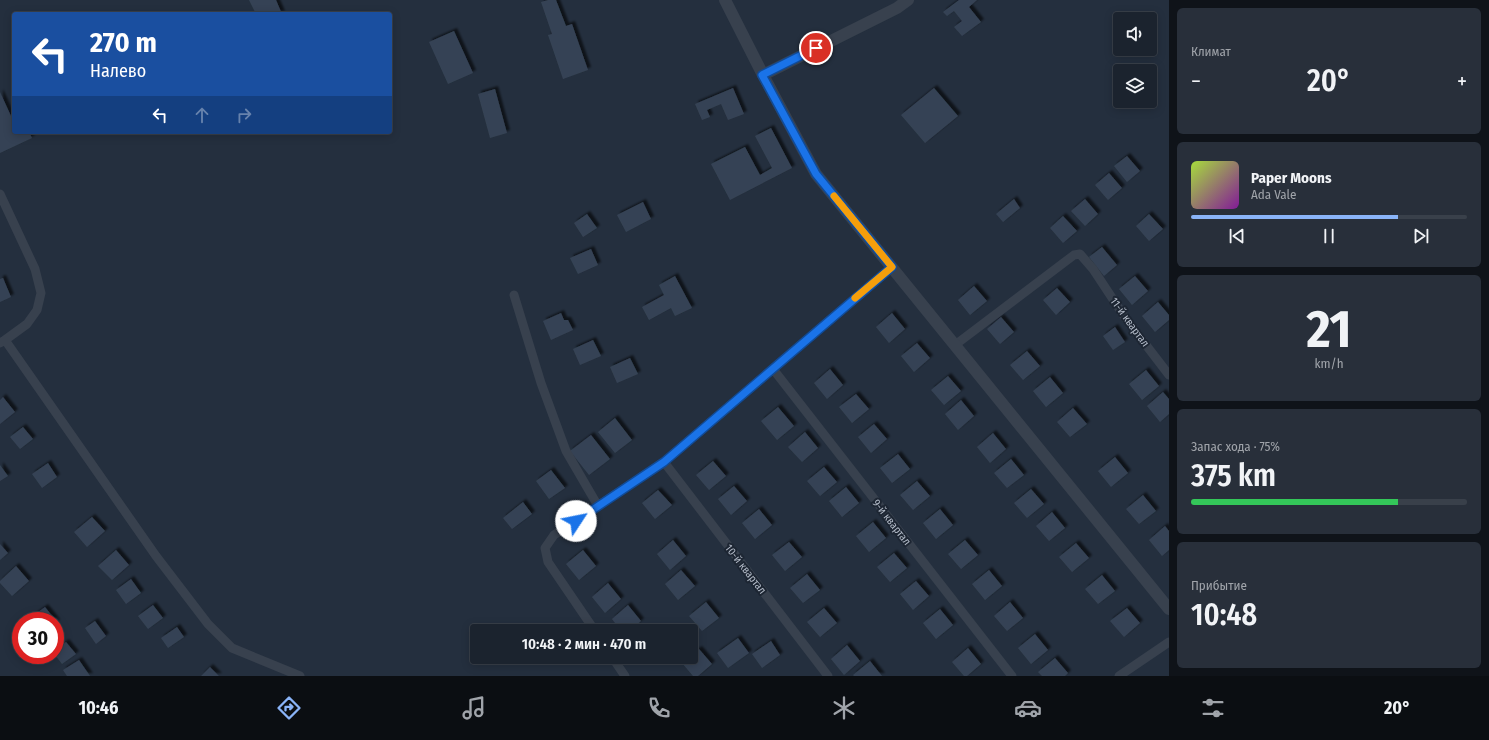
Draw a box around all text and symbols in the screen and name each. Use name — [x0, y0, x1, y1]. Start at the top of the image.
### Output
map controls — [1113, 12, 1157, 108]
button: sound — [1113, 12, 1157, 56]
text: 270 m — [90, 26, 157, 59]
icon: left — [24, 28, 76, 80]
pin — [799, 31, 833, 65]
icon: arrive — [805, 37, 827, 59]
text: Климат — [1191, 44, 1231, 59]
text: Налево — [90, 60, 146, 82]
text: 20° — [1307, 63, 1351, 99]
button: layers — [1113, 64, 1157, 108]
text: − — [1191, 68, 1201, 95]
text: + — [1457, 68, 1467, 95]
icon: left — [149, 104, 171, 126]
icon: ahead — [191, 104, 213, 126]
icon: right — [233, 104, 255, 126]
text: Paper Moons — [1251, 169, 1332, 187]
text: Ada Vale — [1251, 187, 1296, 202]
icon: previous — [1226, 225, 1248, 247]
icon: pause — [1318, 225, 1340, 247]
icon: next — [1410, 225, 1432, 247]
street label: 11-й квартал — [1107, 295, 1152, 349]
text: 21 — [1306, 298, 1352, 361]
text: km/h — [1315, 356, 1344, 371]
text: Запас хода · 75% — [1191, 439, 1280, 454]
text: 375 km — [1191, 458, 1276, 494]
street label: 9-й квартал — [870, 497, 914, 548]
position arrow — [555, 500, 597, 542]
street label: 10-й квартал — [722, 542, 769, 597]
text: Прибытие — [1191, 578, 1247, 593]
text: 10:48 — [1191, 597, 1257, 633]
speed limit sign: 30 — [12, 612, 64, 664]
text: 10:48 · 2 мин · 470 m — [522, 635, 646, 653]
icon: directions — [275, 694, 303, 722]
icon: music — [460, 694, 488, 722]
icon: phone — [645, 694, 673, 722]
icon: climate — [830, 694, 858, 722]
icon: car — [1014, 694, 1042, 722]
icon: filters — [1199, 694, 1227, 722]
text: 10:46 — [78, 697, 119, 719]
text: 20° — [1384, 697, 1411, 719]

